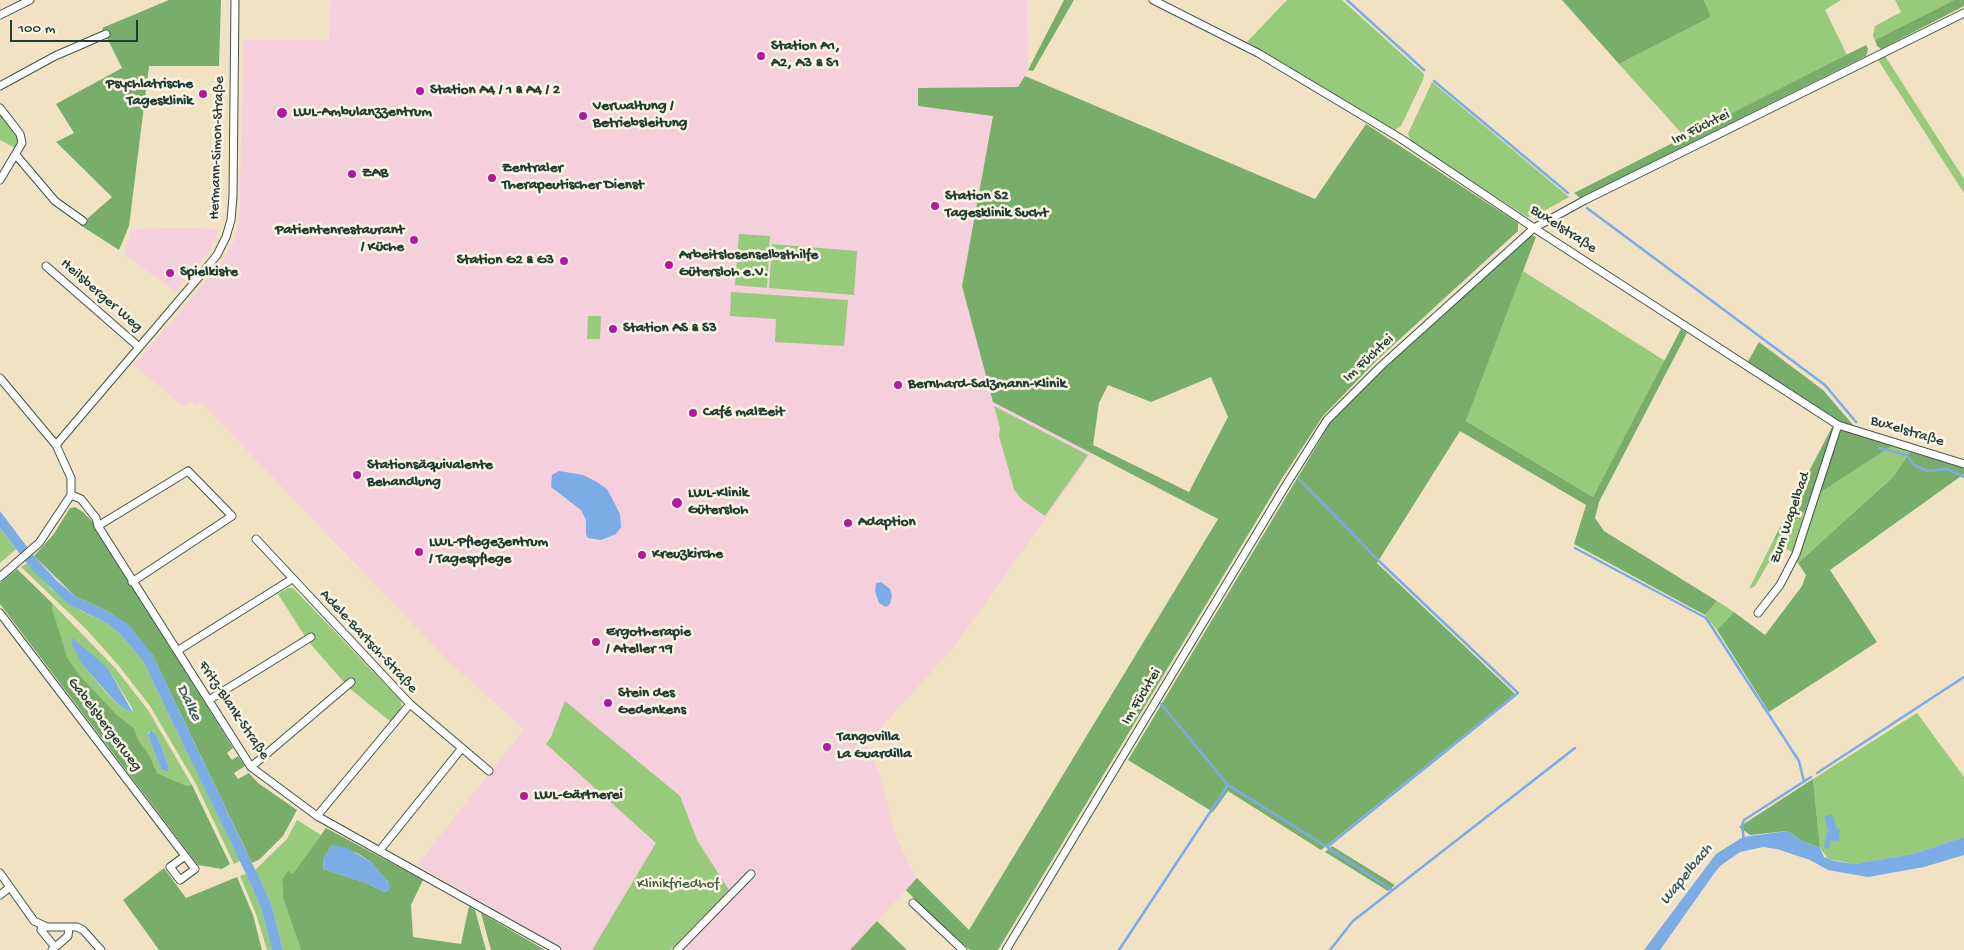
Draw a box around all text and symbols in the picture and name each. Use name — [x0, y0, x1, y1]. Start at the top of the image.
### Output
scale bar — [12, 10, 140, 42]
text: 100 m — [18, 20, 55, 38]
place label: Station A1, A2, A3 & S1 — [771, 38, 840, 73]
marker: Station A1, A2, A3 & S1 — [755, 50, 767, 62]
place label: Psychlatrische Tagesklinik — [106, 76, 193, 111]
street label: Hermann-Simon-Straße — [206, 76, 230, 220]
place label: Station A4 / 1 & A4 / 2 — [430, 82, 560, 100]
marker: Station A4 / 1 & A4 / 2 — [414, 85, 426, 97]
marker: Psychlatrische Tagesklinik — [197, 88, 209, 100]
place label: Verwaltung / Betriebsleitung — [593, 98, 687, 133]
place label: LWL-Ambulanzzentrum — [293, 104, 432, 122]
marker: LWL-Ambulanzzentrum — [275, 106, 289, 120]
street label: Im Füchtei — [1669, 106, 1733, 150]
marker: Verwaltung / Betriebsleitung — [577, 110, 589, 122]
place label: Zentraler Therapeutischer Dienst — [502, 160, 644, 195]
place label: ZAB — [362, 165, 388, 183]
marker: ZAB — [346, 168, 358, 180]
marker: Zentraler Therapeutischer Dienst — [486, 172, 498, 184]
place label: Station S2 Tagesklinik Sucht — [945, 188, 1048, 223]
marker: Station S2 Tagesklinik Sucht — [929, 200, 941, 212]
street label: Buxelstraße — [1526, 202, 1600, 258]
place label: Patientenrestaurant / Küche — [275, 222, 404, 257]
marker: Patientenrestaurant / Küche — [408, 234, 420, 246]
place label: Arbeitslosenselbsthilfe Gütersloh e.V. — [679, 247, 818, 282]
place label: Station G2 & G3 — [457, 252, 554, 270]
street label: Heilsberger Weg — [56, 255, 146, 337]
marker: Station G2 & G3 — [558, 255, 570, 267]
marker: Arbeitslosenselbsthilfe Gütersloh e.V. — [663, 259, 675, 271]
place label: Spielkiste — [180, 264, 238, 282]
marker: Spielkiste — [164, 267, 176, 279]
place label: Station AS & S3 — [623, 320, 717, 338]
marker: Station AS & S3 — [607, 323, 619, 335]
street label: Im Füchtei — [1340, 331, 1398, 387]
place label: Bernhard-Salzmann-Klinik — [908, 376, 1066, 394]
marker: Bernhard-Salzmann-Klinik — [892, 379, 904, 391]
place label: Café malZeit — [703, 404, 784, 422]
marker: Café malZeit — [687, 407, 699, 419]
street label: Buxelstraße — [1868, 412, 1946, 452]
place label: Stationsäquivalente Behandlung — [367, 457, 493, 492]
marker: Stationsäquivalente Behandlung — [351, 469, 363, 481]
street label: Zum Wapelbad — [1767, 470, 1815, 566]
place label: LWL-Klinik Gütersloh — [688, 485, 748, 520]
marker: LWL-Klinik Gütersloh — [670, 496, 684, 510]
place label: Adaption — [858, 514, 916, 532]
marker: Adaption — [842, 517, 854, 529]
place label: LWL-Pflegezentrum / Tagespflege — [429, 534, 548, 569]
marker: LWL-Pflegezentrum / Tagespflege — [413, 546, 425, 558]
place label: Kreuzkirche — [652, 546, 723, 564]
marker: Kreuzkirche — [636, 549, 648, 561]
street label: Adele-Bartsch-Straße — [315, 586, 421, 698]
place label: Ergotherapie / Ateller 19 — [606, 624, 691, 659]
marker: Ergotherapie / Ateller 19 — [590, 636, 602, 648]
street label: Fritz-Blank-Straße — [193, 658, 273, 764]
street label: Im Füchtei — [1118, 665, 1166, 729]
street label: Gabelsbergerweg — [63, 675, 145, 775]
water label: Dalke — [171, 682, 205, 724]
place label: Stein des Gedenkens — [618, 685, 686, 720]
marker: Stein des Gedenkens — [602, 697, 614, 709]
place label: Tangovilla La Guardilla — [837, 729, 911, 764]
marker: Tangovilla La Guardilla — [821, 741, 833, 753]
place label: LWL-Gärtnerei — [534, 787, 623, 805]
marker: LWL-Gärtnerei — [518, 790, 530, 802]
water label: Wapelbach — [1656, 840, 1718, 910]
park label: Klinikfriedhof — [637, 876, 719, 894]

